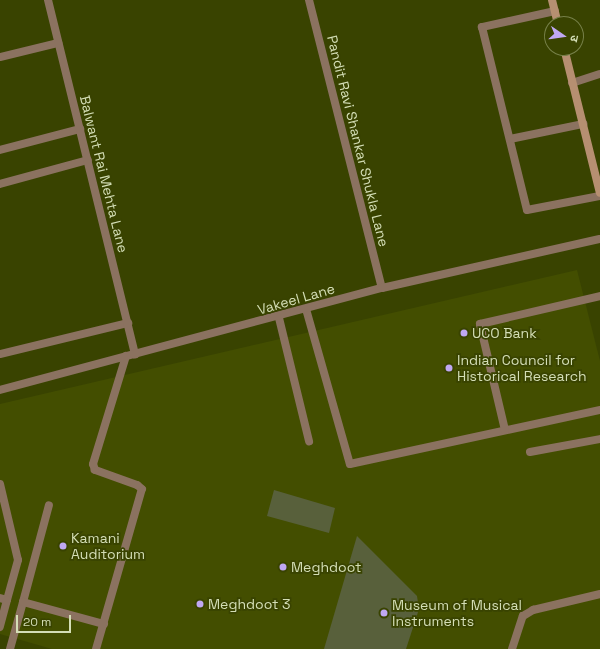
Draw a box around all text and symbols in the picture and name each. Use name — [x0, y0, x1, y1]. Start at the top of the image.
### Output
north arrow — [544, 16, 584, 56]
street label: Pandit Ravi Shankar Shukla Lane — [324, 34, 392, 248]
text: उ — [567, 34, 582, 43]
street label: Balwant Rai Mehta Lane — [76, 94, 132, 254]
street label: Vakeel Lane — [255, 280, 337, 318]
place label: UCO Bank — [472, 325, 537, 341]
marker: UCO Bank — [459, 328, 469, 338]
place label: Indian Council for Historical Research — [457, 352, 587, 384]
marker: Indian Council for Historical Research — [444, 363, 454, 373]
place label: Kamani Auditorium — [71, 530, 145, 562]
marker: Kamani Auditorium — [58, 541, 68, 551]
place label: Meghdoot — [291, 559, 361, 575]
marker: Meghdoot — [278, 562, 288, 572]
place label: Meghdoot 3 — [208, 596, 291, 612]
place label: Museum of Musical Instruments — [392, 597, 522, 630]
marker: Meghdoot 3 — [195, 599, 205, 609]
scale bar — [18, 607, 73, 633]
marker: Museum of Musical Instruments — [379, 608, 389, 618]
text: 20 m — [23, 614, 51, 630]

